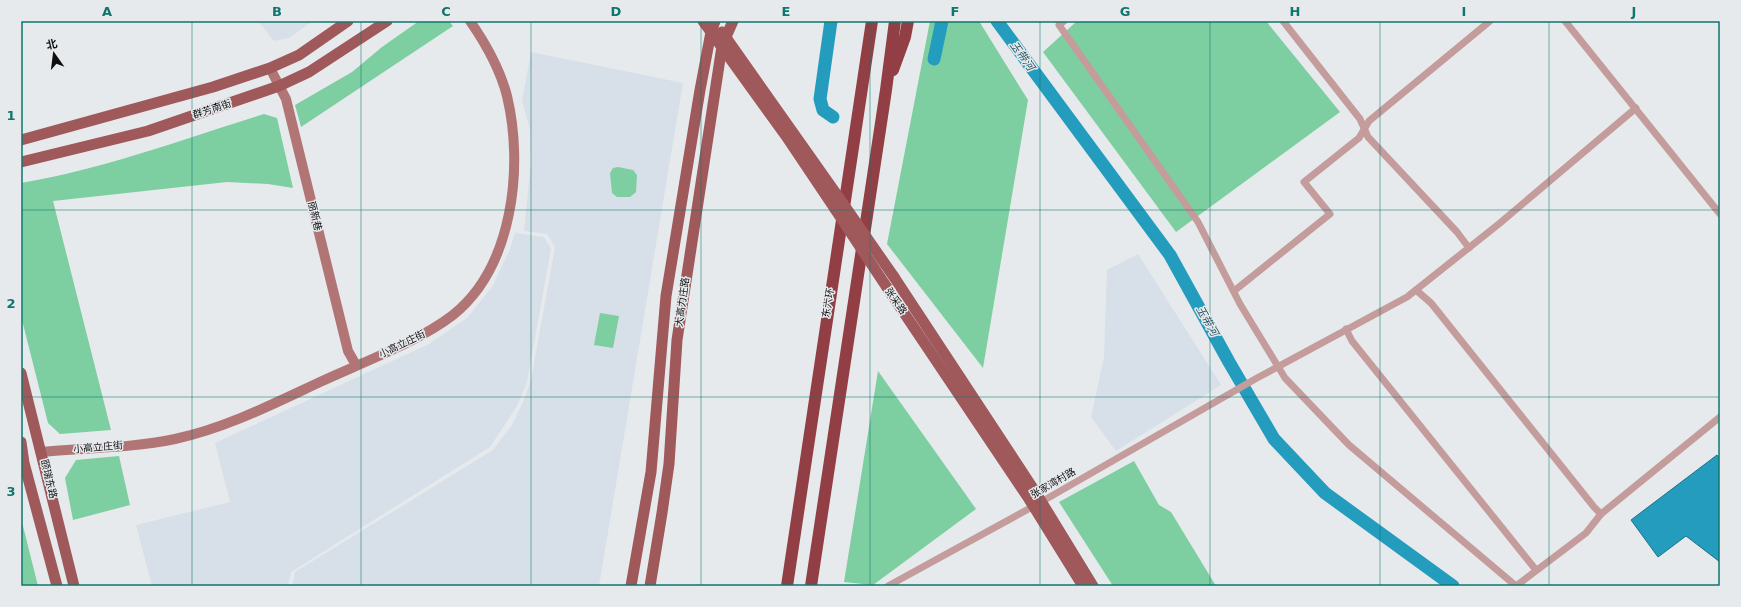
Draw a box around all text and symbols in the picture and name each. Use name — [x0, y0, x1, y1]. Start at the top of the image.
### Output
text: A — [102, 4, 112, 19]
text: B — [272, 4, 282, 19]
text: C — [441, 4, 451, 19]
text: D — [611, 4, 622, 19]
text: E — [782, 4, 790, 19]
text: F — [951, 4, 959, 19]
text: G — [1120, 4, 1130, 19]
text: H — [1290, 4, 1300, 19]
text: I — [1462, 4, 1466, 19]
text: J — [1631, 4, 1636, 19]
north arrow — [34, 34, 74, 74]
text: 北 — [45, 37, 59, 52]
water label: 玉带河 — [1007, 39, 1038, 75]
street label: 群芳南街 — [191, 98, 233, 120]
text: 1 — [6, 108, 16, 123]
street label: 丽新巷 — [306, 200, 324, 232]
street label: 大高力庄路 — [673, 276, 691, 328]
street label: 张采路 — [883, 285, 909, 317]
street label: 东六环 — [820, 287, 836, 319]
text: 2 — [6, 296, 16, 311]
water label: 玉带河 — [1193, 303, 1222, 340]
street label: 小高立庄街 — [377, 328, 427, 360]
street label: 小高立庄街 — [73, 439, 123, 455]
street label: 颐瑞东路 — [39, 458, 59, 500]
street label: 张家湾村路 — [1029, 466, 1077, 500]
text: 3 — [6, 484, 16, 499]

